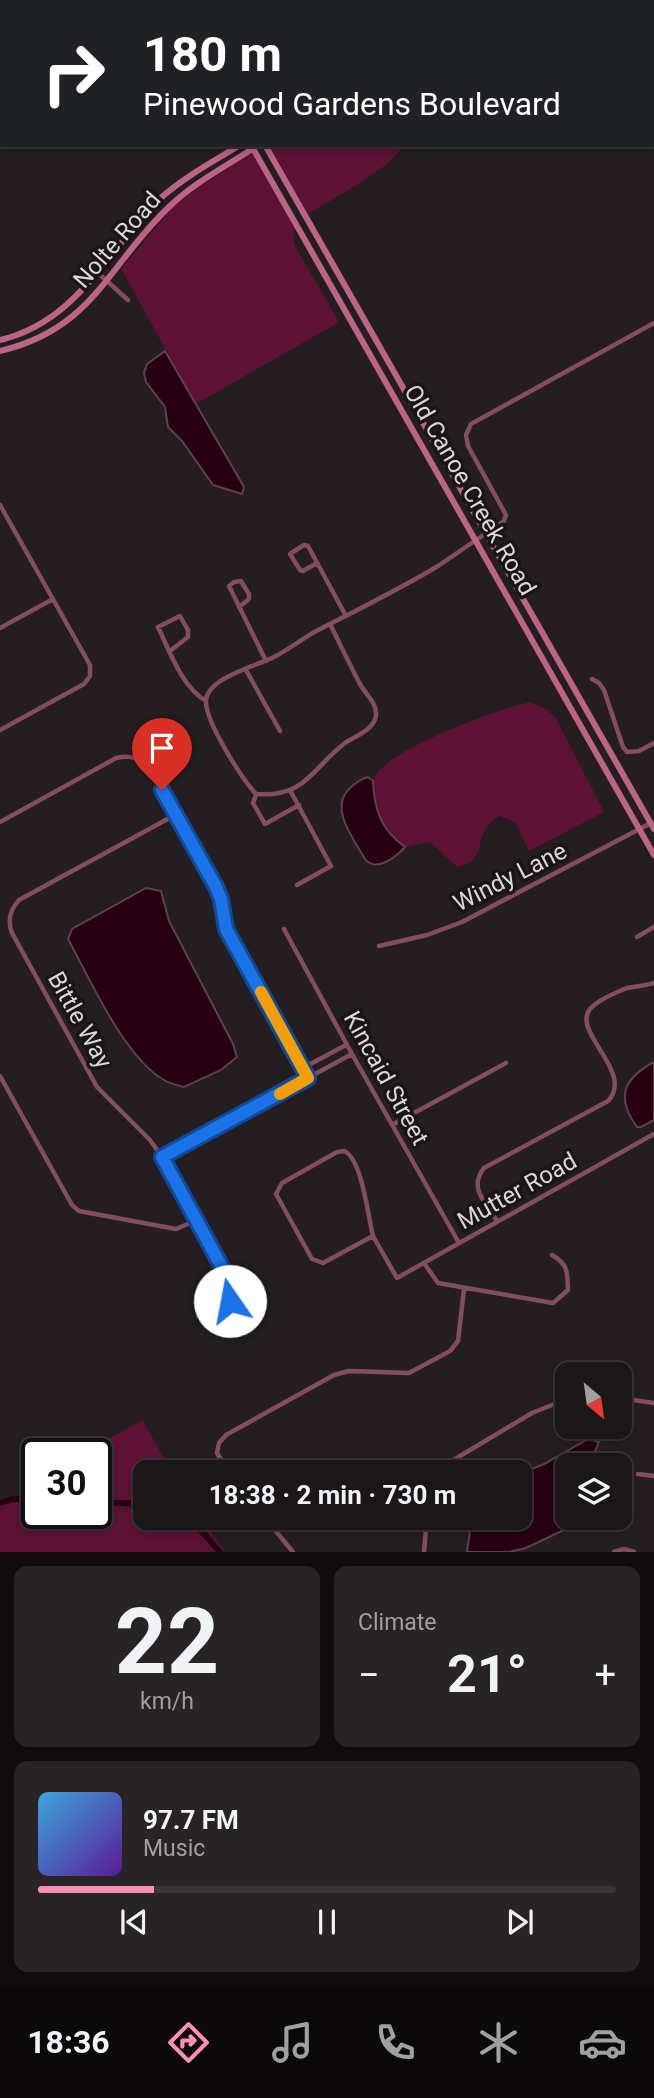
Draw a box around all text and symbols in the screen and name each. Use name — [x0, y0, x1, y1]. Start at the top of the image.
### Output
text: 180 m — [143, 26, 282, 83]
icon: right — [28, 28, 119, 119]
text: Pinewood Gardens Boulevard — [143, 85, 561, 123]
street label: Nolte Road — [68, 186, 166, 294]
street label: Old Canoe Creek Road — [398, 380, 542, 600]
pin — [132, 718, 192, 790]
icon: arrive — [143, 729, 181, 767]
street label: Windy Lane — [449, 837, 571, 917]
street label: Bittle Way — [42, 967, 118, 1074]
street label: Kincaid Street — [338, 1006, 434, 1150]
street label: Mutter Road — [453, 1147, 581, 1235]
position arrow — [193, 1264, 267, 1338]
north arrow — [555, 1362, 632, 1438]
map controls — [555, 1362, 632, 1530]
speed limit sign: 30 — [21, 1438, 112, 1529]
button: layers — [555, 1453, 632, 1530]
text: 18:38 · 2 min · 730 m — [209, 1480, 456, 1510]
text: 22 — [115, 1589, 219, 1695]
text: Climate — [358, 1609, 437, 1636]
text: 21° — [447, 1644, 527, 1705]
text: − — [358, 1653, 380, 1697]
text: + — [594, 1653, 616, 1697]
text: km/h — [140, 1688, 194, 1715]
text: 97.7 FM — [143, 1805, 239, 1835]
text: Music — [143, 1835, 205, 1862]
icon: previous — [115, 1903, 153, 1941]
icon: pause — [308, 1903, 346, 1941]
icon: next — [501, 1903, 539, 1941]
icon: directions — [164, 2018, 213, 2067]
icon: music — [268, 2018, 317, 2067]
icon: phone — [371, 2018, 420, 2067]
icon: climate — [474, 2018, 523, 2067]
icon: car — [578, 2018, 627, 2067]
text: 18:36 — [27, 2023, 110, 2061]

